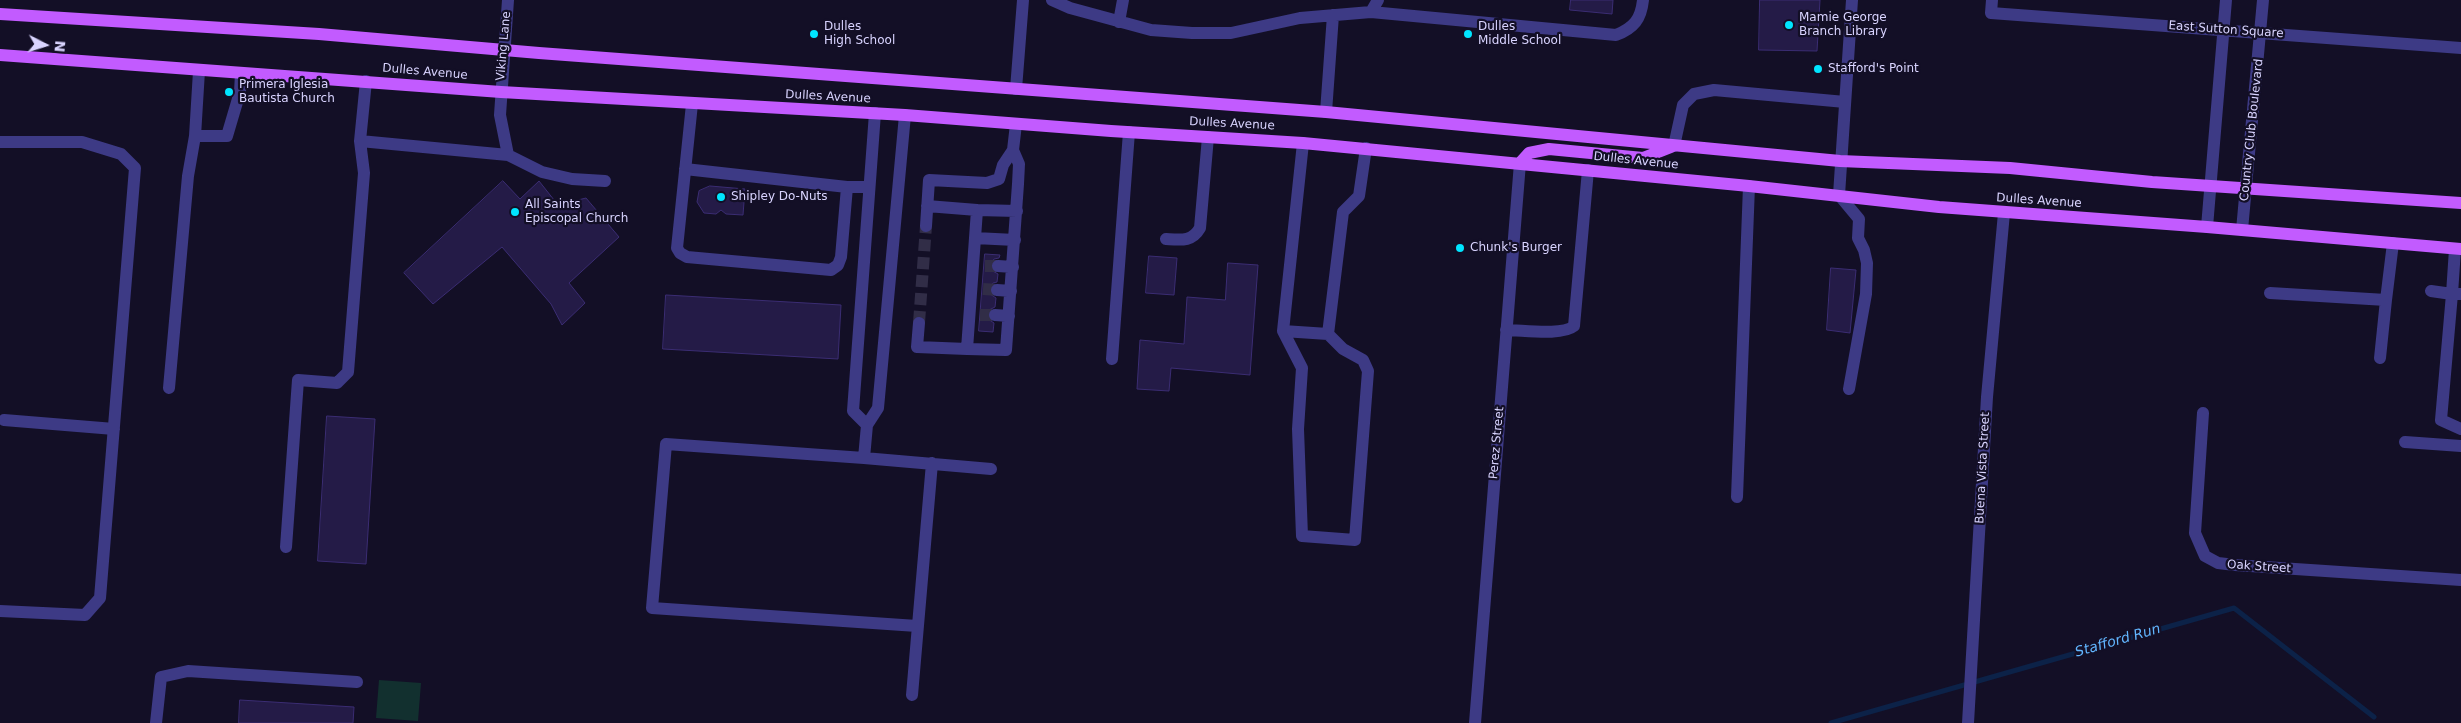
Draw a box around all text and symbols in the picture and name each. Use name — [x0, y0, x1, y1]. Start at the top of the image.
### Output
street label: Viking Lane — [494, 11, 514, 81]
place label: Mamie George Branch Library — [1799, 11, 1887, 39]
marker: Mamie George Branch Library — [1783, 19, 1795, 31]
street label: East Sutton Square — [2168, 19, 2284, 41]
north arrow — [20, 20, 70, 70]
place label: Dulles High School — [824, 20, 895, 48]
place label: Dulles Middle School — [1478, 20, 1561, 48]
marker: Dulles High School — [808, 28, 820, 40]
marker: Dulles Middle School — [1462, 28, 1474, 40]
text: N — [51, 40, 68, 53]
street label: Country Club Boulevard — [2237, 58, 2267, 202]
street label: Dulles Avenue — [382, 61, 468, 83]
place label: Stafford's Point — [1828, 62, 1919, 76]
marker: Stafford's Point — [1812, 63, 1824, 75]
place label: Primera Iglesia Bautista Church — [239, 78, 335, 106]
marker: Primera Iglesia Bautista Church — [223, 86, 235, 98]
street label: Dulles Avenue — [785, 88, 871, 106]
street label: Dulles Avenue — [1189, 115, 1275, 133]
street label: Dulles Avenue — [1593, 149, 1679, 173]
place label: Shipley Do-Nuts — [731, 190, 827, 204]
marker: Shipley Do-Nuts — [715, 191, 727, 203]
street label: Dulles Avenue — [1996, 191, 2082, 211]
place label: All Saints Episcopal Church — [525, 198, 628, 226]
marker: All Saints Episcopal Church — [509, 206, 521, 218]
place label: Chunk's Burger — [1470, 241, 1562, 255]
marker: Chunk's Burger — [1454, 242, 1466, 254]
street label: Perez Street — [1487, 406, 1507, 480]
street label: Buena Vista Street — [1973, 412, 1993, 524]
street label: Oak Street — [2227, 558, 2291, 576]
water label: Stafford Run — [2073, 621, 2163, 661]

